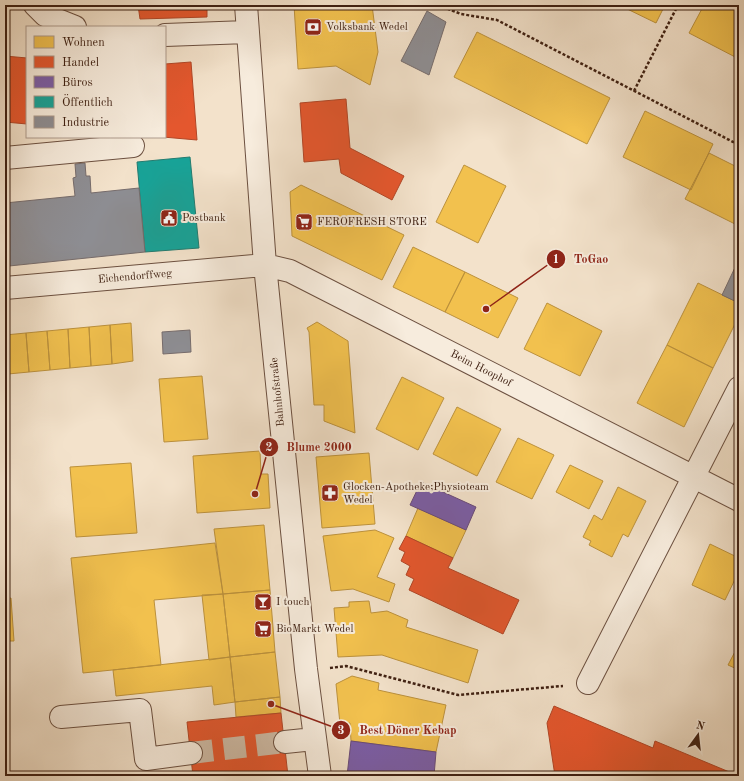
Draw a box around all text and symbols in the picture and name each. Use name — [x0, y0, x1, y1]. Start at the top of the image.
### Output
bank icon: Volksbank Wedel — [303, 17, 323, 37]
place label: Volksbank Wedel — [326, 22, 408, 33]
legend — [26, 26, 166, 138]
text: Wohnen — [62, 37, 105, 49]
text: Handel — [62, 57, 99, 69]
text: Büros — [62, 77, 93, 89]
text: Öffentlich — [62, 93, 113, 109]
text: Industrie — [62, 117, 109, 129]
public building icon: Postbank — [159, 208, 179, 228]
supermarket icon: FEROFRESH STORE — [294, 212, 314, 232]
place label: Postbank — [182, 213, 226, 224]
place label: FEROFRESH STORE — [317, 217, 427, 228]
callout: ToGao — [546, 247, 616, 271]
text: 1 — [553, 254, 559, 266]
text: ToGao — [574, 254, 608, 266]
street label: Eichendorffweg — [97, 268, 173, 286]
street label: Beim Hoophof — [448, 349, 514, 389]
street label: Bahnhofstraße — [269, 357, 287, 427]
callout: Blume 2000 — [259, 435, 360, 459]
text: 2 — [266, 442, 273, 454]
text: Blume 2000 — [286, 442, 352, 454]
place label: Glocken-Apotheke;Physioteam Wedel — [343, 482, 489, 506]
pharmacy icon: Glocken-Apotheke;Physioteam Wedel — [320, 483, 340, 503]
bar icon: I touch — [253, 592, 273, 612]
place label: I touch — [276, 597, 309, 608]
supermarket icon: BioMarkt Wedel — [253, 619, 273, 639]
place label: BioMarkt Wedel — [276, 624, 353, 635]
north arrow — [678, 715, 718, 755]
callout: Best Döner Kebap — [331, 718, 464, 742]
text: N — [695, 720, 706, 733]
text: 3 — [338, 725, 345, 737]
text: Best Döner Kebap — [359, 725, 457, 737]

